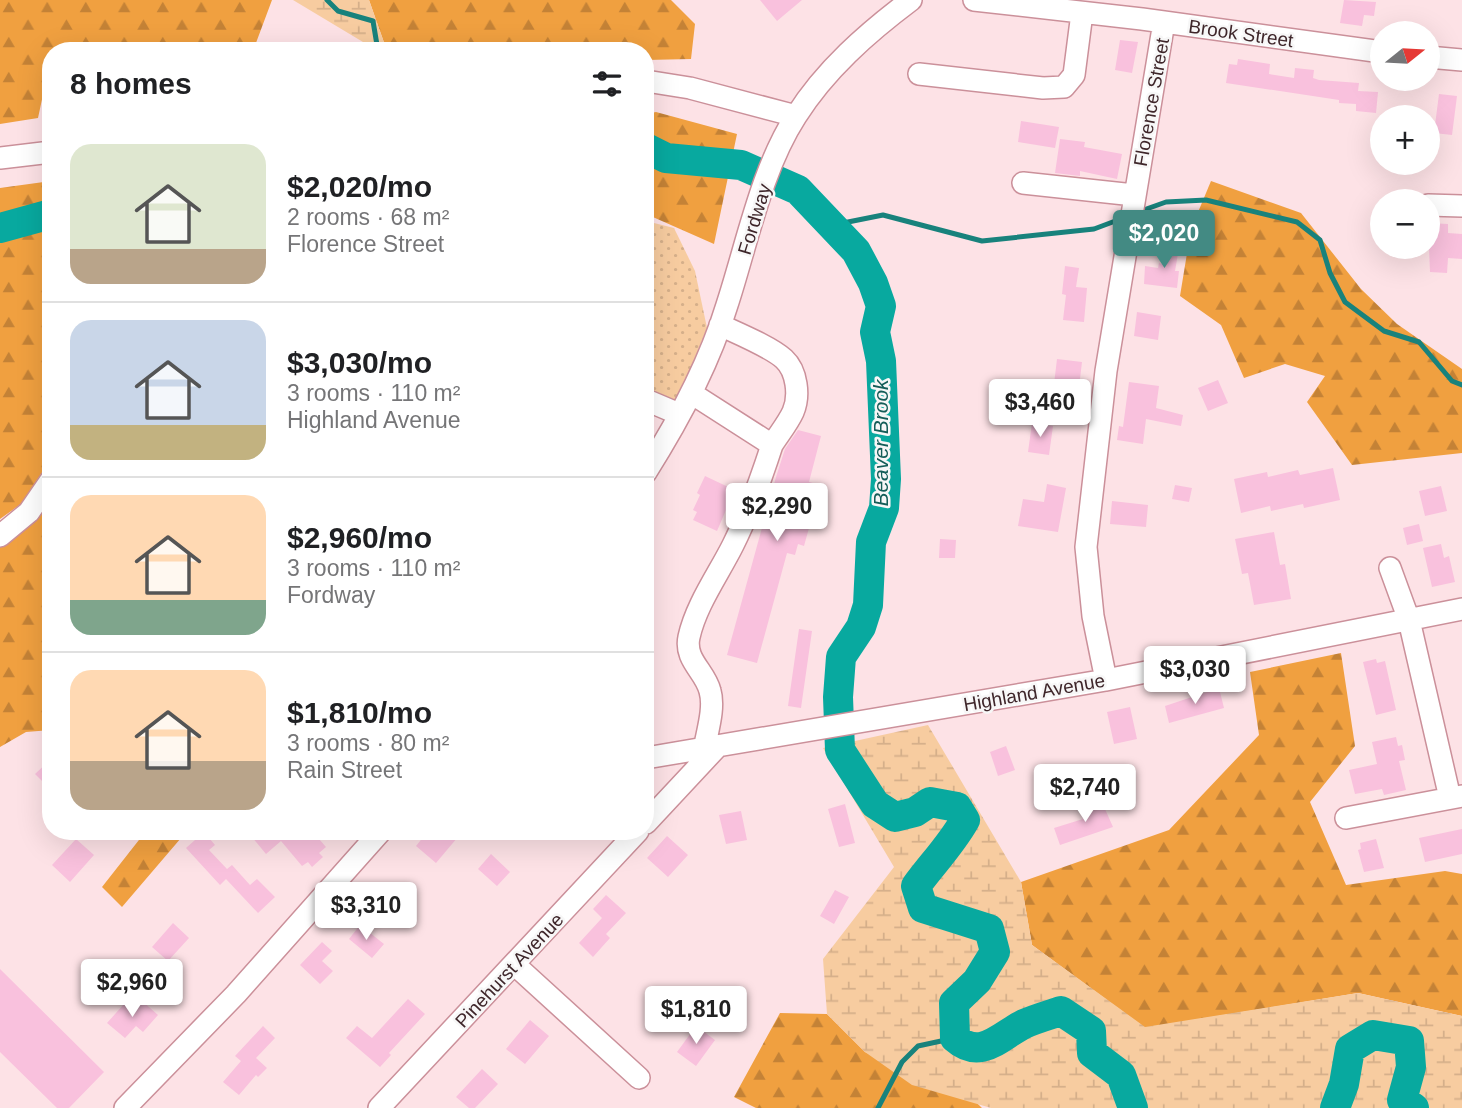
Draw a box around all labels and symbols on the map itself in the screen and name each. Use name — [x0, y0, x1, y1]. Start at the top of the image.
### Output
street label: Brook Street — [1187, 16, 1295, 51]
north arrow — [1370, 21, 1440, 91]
street label: Florence Street — [1130, 36, 1173, 168]
street label: Fordway — [734, 181, 775, 257]
pin: $2,020 — [1107, 210, 1221, 270]
water label: Beaver Brook — [869, 378, 892, 507]
pin: $3,460 — [983, 380, 1097, 439]
pin: $2,290 — [720, 484, 834, 543]
pin: $3,030 — [1138, 646, 1252, 706]
street label: Highland Avenue — [962, 670, 1106, 715]
pin: $2,740 — [1028, 764, 1142, 824]
pin: $3,310 — [309, 883, 423, 942]
street label: Pinehurst Avenue — [451, 909, 568, 1032]
pin: $2,960 — [75, 960, 189, 1019]
pin: $1,810 — [639, 986, 753, 1046]

